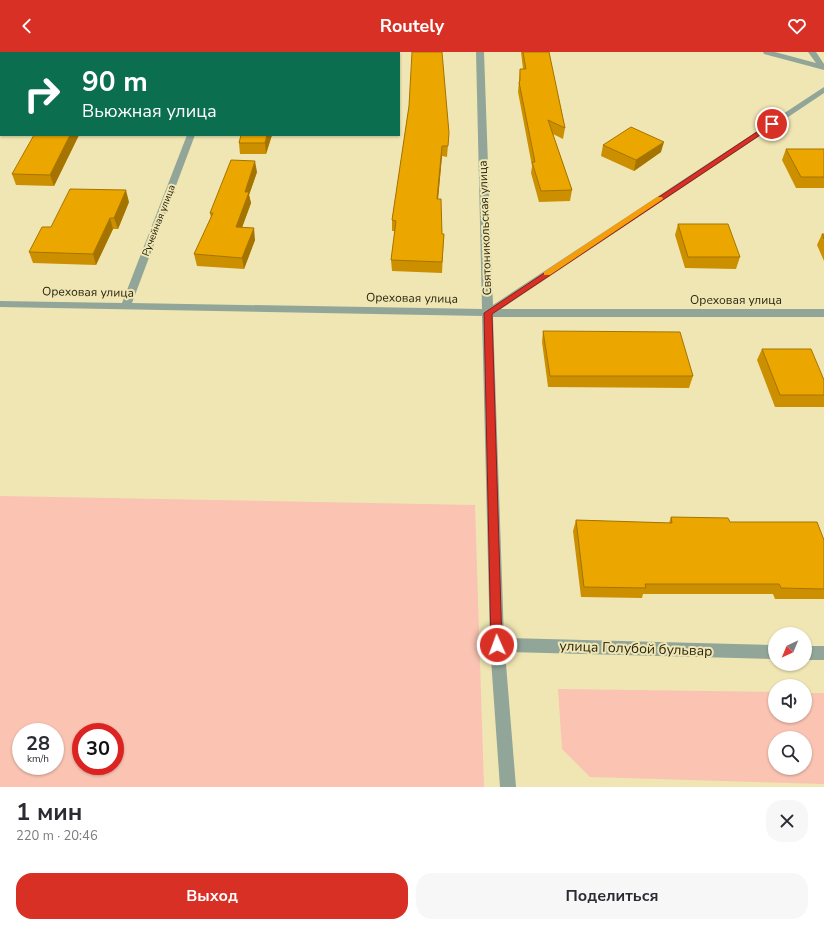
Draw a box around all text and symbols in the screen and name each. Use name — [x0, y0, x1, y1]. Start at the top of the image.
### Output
text: Routely — [380, 14, 444, 38]
icon: back — [16, 15, 38, 37]
icon: heart — [786, 15, 808, 37]
text: 90 m — [82, 63, 148, 101]
icon: right — [16, 68, 68, 120]
text: Вьюжная улица — [82, 99, 217, 123]
pin — [755, 107, 789, 141]
icon: arrive — [761, 113, 783, 135]
street label: Святоникольская улица — [475, 160, 495, 296]
street label: Ручейная улица — [139, 183, 179, 258]
street label: Ореховая улица — [42, 283, 134, 301]
street label: Ореховая улица — [366, 289, 458, 307]
street label: Ореховая улица — [690, 292, 782, 308]
position arrow — [476, 624, 518, 666]
north arrow — [768, 627, 812, 671]
map controls — [768, 627, 812, 775]
street label: улица Голубой бульвар — [559, 636, 713, 661]
button: sound — [768, 679, 812, 723]
speed limit sign: 30 — [72, 723, 124, 775]
text: 28 — [26, 730, 50, 757]
button: search — [768, 731, 812, 775]
text: km/h — [27, 752, 49, 766]
text: 1 мин — [16, 796, 82, 828]
button: close — [766, 800, 808, 842]
text: 220 m · 20:46 — [16, 827, 98, 845]
button: Выход — [16, 873, 408, 919]
button: Поделиться — [416, 873, 808, 919]

